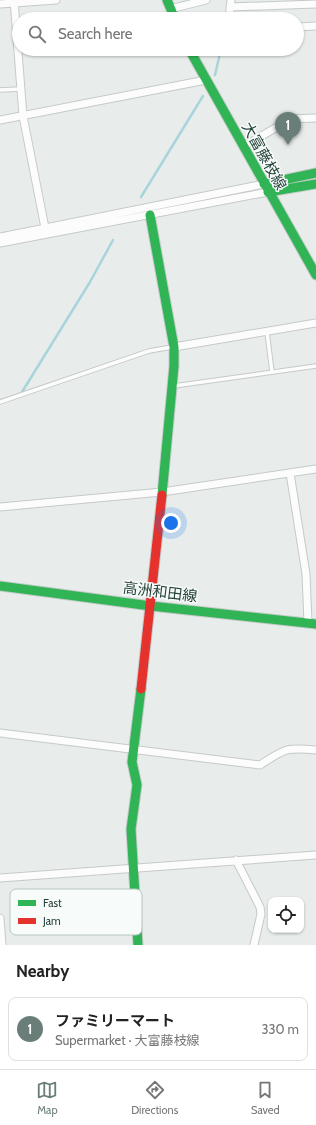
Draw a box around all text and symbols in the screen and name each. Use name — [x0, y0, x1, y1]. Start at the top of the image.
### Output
search box — [12, 12, 304, 56]
icon: search — [26, 23, 48, 45]
text: Search here — [58, 25, 133, 43]
pin: 1 — [275, 112, 301, 145]
street label: 大富藤枝線 — [238, 119, 290, 193]
your location — [161, 513, 181, 533]
street label: 高洲和田線 — [122, 578, 198, 606]
legend — [10, 889, 142, 935]
text: Fast — [43, 896, 62, 910]
map controls — [268, 897, 304, 933]
button: locate — [268, 897, 304, 933]
text: Jam — [42, 914, 61, 928]
text: Nearby — [16, 961, 69, 981]
text: ファミリーマート — [55, 1012, 175, 1030]
text: 1 — [28, 1021, 32, 1037]
text: 330 m — [262, 1021, 299, 1037]
text: Supermarket · 大富藤枝線 — [55, 1032, 200, 1048]
tab: Map — [36, 1079, 58, 1117]
tab: Directions — [131, 1079, 178, 1117]
tab: Saved — [251, 1079, 280, 1117]

